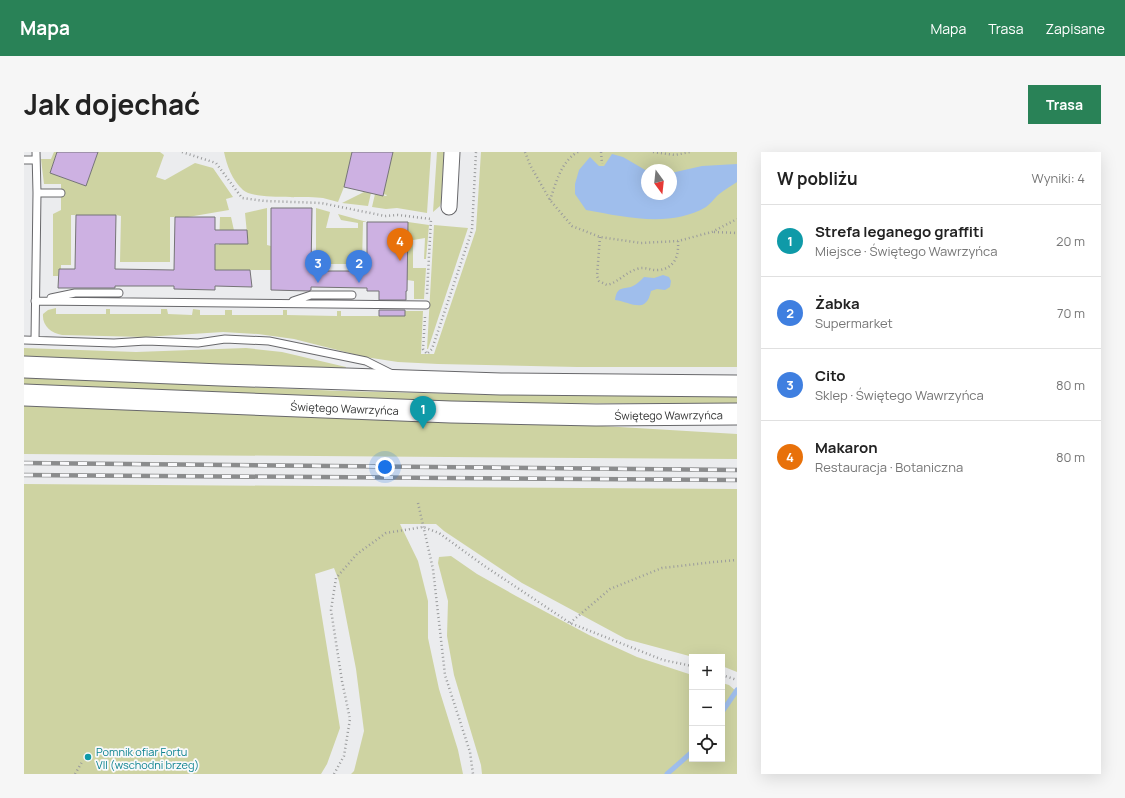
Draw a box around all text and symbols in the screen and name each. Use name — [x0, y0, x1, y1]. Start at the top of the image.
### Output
text: Mapa — [20, 15, 70, 41]
text: Mapa — [931, 19, 966, 38]
text: Trasa — [988, 19, 1023, 38]
text: Zapisane — [1045, 19, 1105, 38]
text: Jak dojechać — [24, 85, 200, 123]
button: Trasa — [1028, 85, 1101, 124]
north arrow — [641, 164, 677, 200]
text: W pobliżu — [777, 167, 858, 190]
text: Wyniki: 4 — [1032, 169, 1085, 187]
text: Strefa leganego graffiti — [815, 221, 984, 242]
pin: 4 — [387, 228, 413, 261]
text: 1 — [787, 232, 793, 250]
text: 20 m — [1056, 232, 1085, 250]
text: Miejsce · Świętego Wawrzyńca — [815, 242, 997, 260]
pin: 3 — [305, 250, 331, 283]
pin: 2 — [346, 250, 372, 283]
text: Żabka — [815, 293, 860, 314]
text: 2 — [786, 304, 794, 322]
text: 70 m — [1057, 304, 1085, 322]
text: Supermarket — [815, 314, 893, 332]
text: Cito — [815, 365, 846, 386]
text: 3 — [786, 376, 794, 394]
text: 80 m — [1056, 376, 1085, 394]
text: Sklep · Świętego Wawrzyńca — [815, 386, 984, 404]
pin: 1 — [410, 396, 436, 429]
street label: Świętego Wawrzyńca — [290, 398, 399, 417]
street label: Świętego Wawrzyńca — [614, 407, 723, 422]
text: Makaron — [815, 437, 878, 458]
text: 4 — [786, 448, 794, 466]
text: 80 m — [1056, 448, 1085, 466]
your location — [375, 457, 395, 477]
text: Restauracja · Botaniczna — [815, 458, 963, 476]
map controls — [689, 654, 725, 762]
button: + — [689, 654, 725, 690]
button: − — [689, 690, 725, 726]
button: locate — [689, 726, 725, 762]
place label: Pomnik ofiar Fortu VII (wschodni brzeg) — [96, 744, 199, 772]
marker: Pomnik ofiar Fortu VII (wschodni brzeg) — [83, 752, 93, 762]

